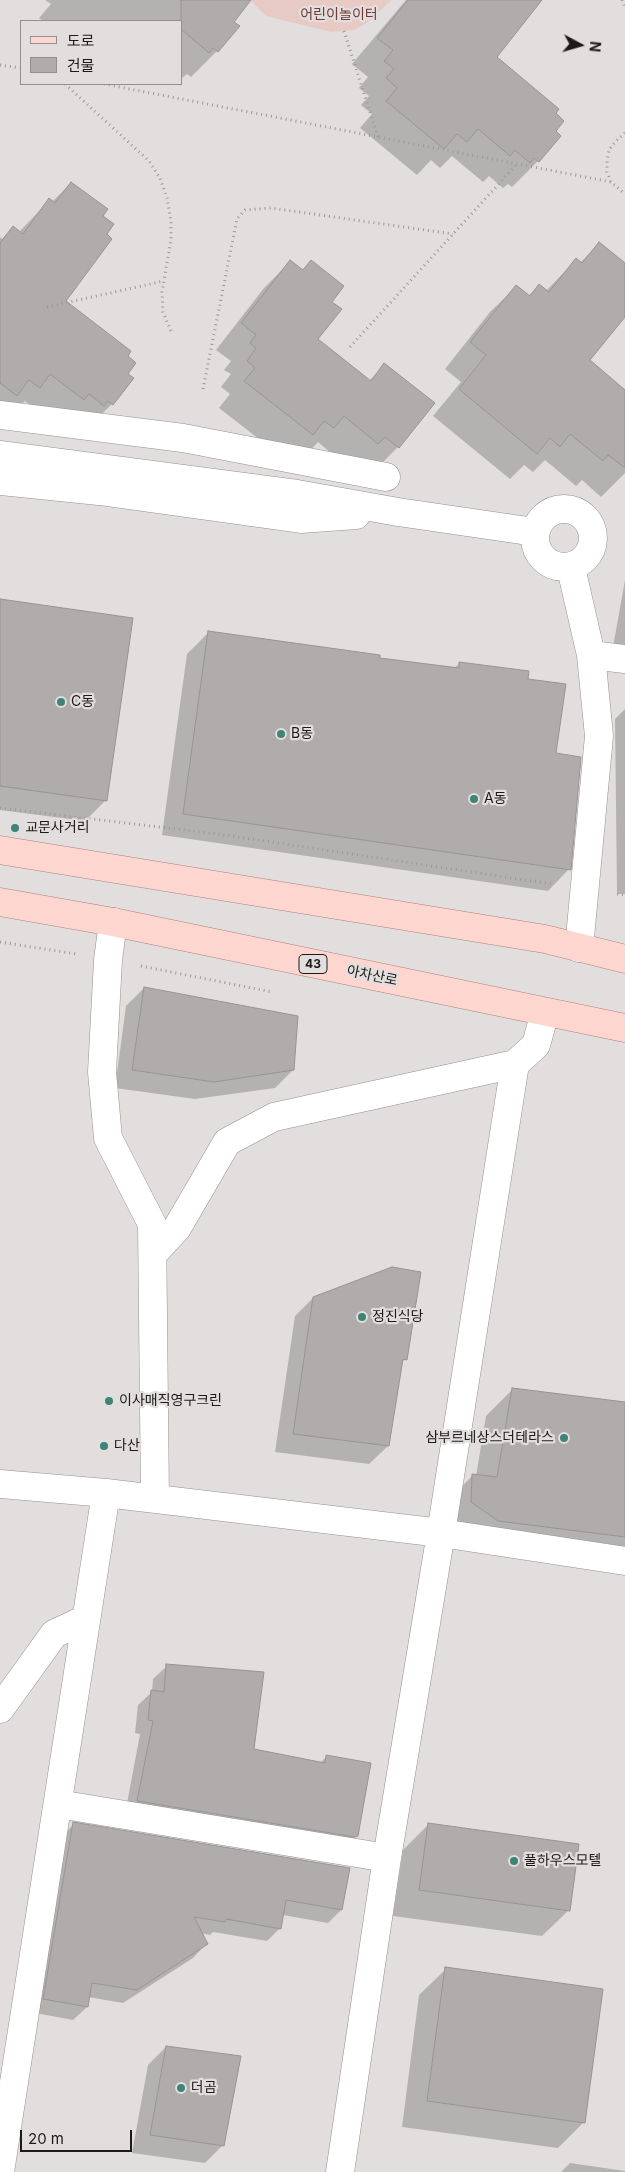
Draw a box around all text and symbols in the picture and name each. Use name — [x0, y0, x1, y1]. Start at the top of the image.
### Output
park label: 어린이놀이터 — [300, 7, 378, 23]
legend — [20, 20, 182, 85]
north arrow — [555, 20, 605, 70]
text: 도로 — [67, 31, 95, 50]
text: N — [586, 40, 604, 53]
text: 건물 — [67, 56, 95, 75]
place label: C동 — [71, 694, 94, 710]
marker: C동 — [55, 696, 67, 708]
place label: B동 — [291, 726, 313, 742]
marker: B동 — [275, 728, 287, 740]
place label: A동 — [484, 791, 507, 807]
marker: A동 — [468, 793, 480, 805]
place label: 교문사거리 — [25, 820, 89, 836]
marker: 교문사거리 — [9, 822, 21, 834]
road number: 43 — [299, 954, 327, 974]
street label: 아차산로 — [345, 962, 399, 990]
place label: 정진식당 — [372, 1309, 424, 1325]
marker: 정진식당 — [356, 1311, 368, 1323]
place label: 이사매직영구크린 — [119, 1393, 222, 1409]
marker: 이사매직영구크린 — [103, 1395, 115, 1407]
place label: 삼부르네상스더테라스 — [425, 1430, 554, 1446]
marker: 삼부르네상스더테라스 — [558, 1432, 570, 1444]
place label: 다산 — [114, 1438, 140, 1454]
marker: 다산 — [98, 1440, 110, 1452]
place label: 풀하우스모텔 — [524, 1853, 601, 1869]
marker: 풀하우스모텔 — [508, 1855, 520, 1867]
place label: 더곰 — [191, 2080, 217, 2096]
marker: 더곰 — [175, 2082, 187, 2094]
scale bar — [22, 2120, 135, 2152]
text: 20 m — [28, 2129, 64, 2148]

